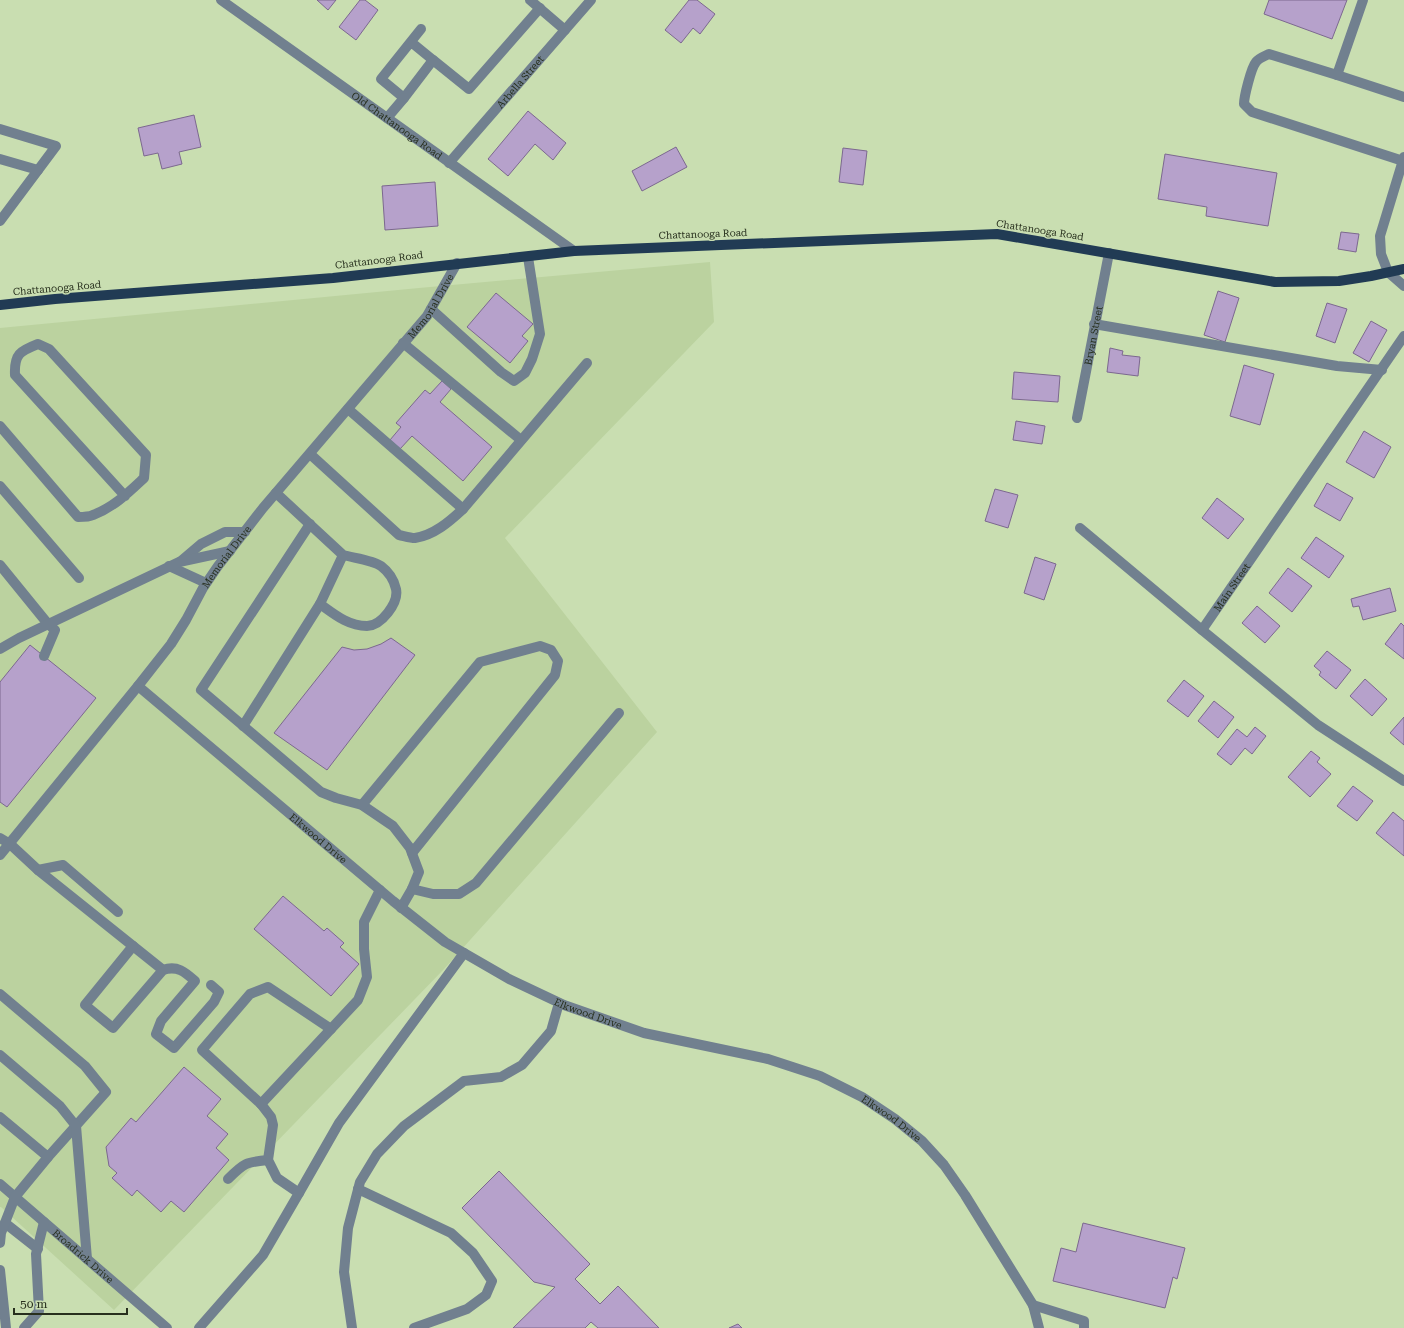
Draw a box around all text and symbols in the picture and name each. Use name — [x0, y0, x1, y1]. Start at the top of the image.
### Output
street label: Arbella Street — [494, 53, 546, 110]
street label: Old Chattanooga Road — [350, 89, 445, 161]
street label: Chattanooga Road — [995, 218, 1085, 242]
street label: Chattanooga Road — [659, 227, 748, 241]
street label: Chattanooga Road — [334, 249, 424, 271]
street label: Memorial Drive — [405, 271, 456, 340]
street label: Chattanooga Road — [12, 279, 102, 297]
street label: Bryan Street — [1082, 305, 1104, 366]
street label: Memorial Drive — [199, 523, 253, 590]
street label: Main Street — [1211, 561, 1252, 613]
street label: Elkwood Drive — [288, 811, 350, 866]
street label: Elkwood Drive — [552, 996, 624, 1031]
street label: Elkwood Drive — [860, 1093, 924, 1144]
street label: Broadrick Drive — [51, 1227, 116, 1285]
scale bar — [14, 1290, 127, 1316]
text: 50 m — [20, 1297, 47, 1311]

